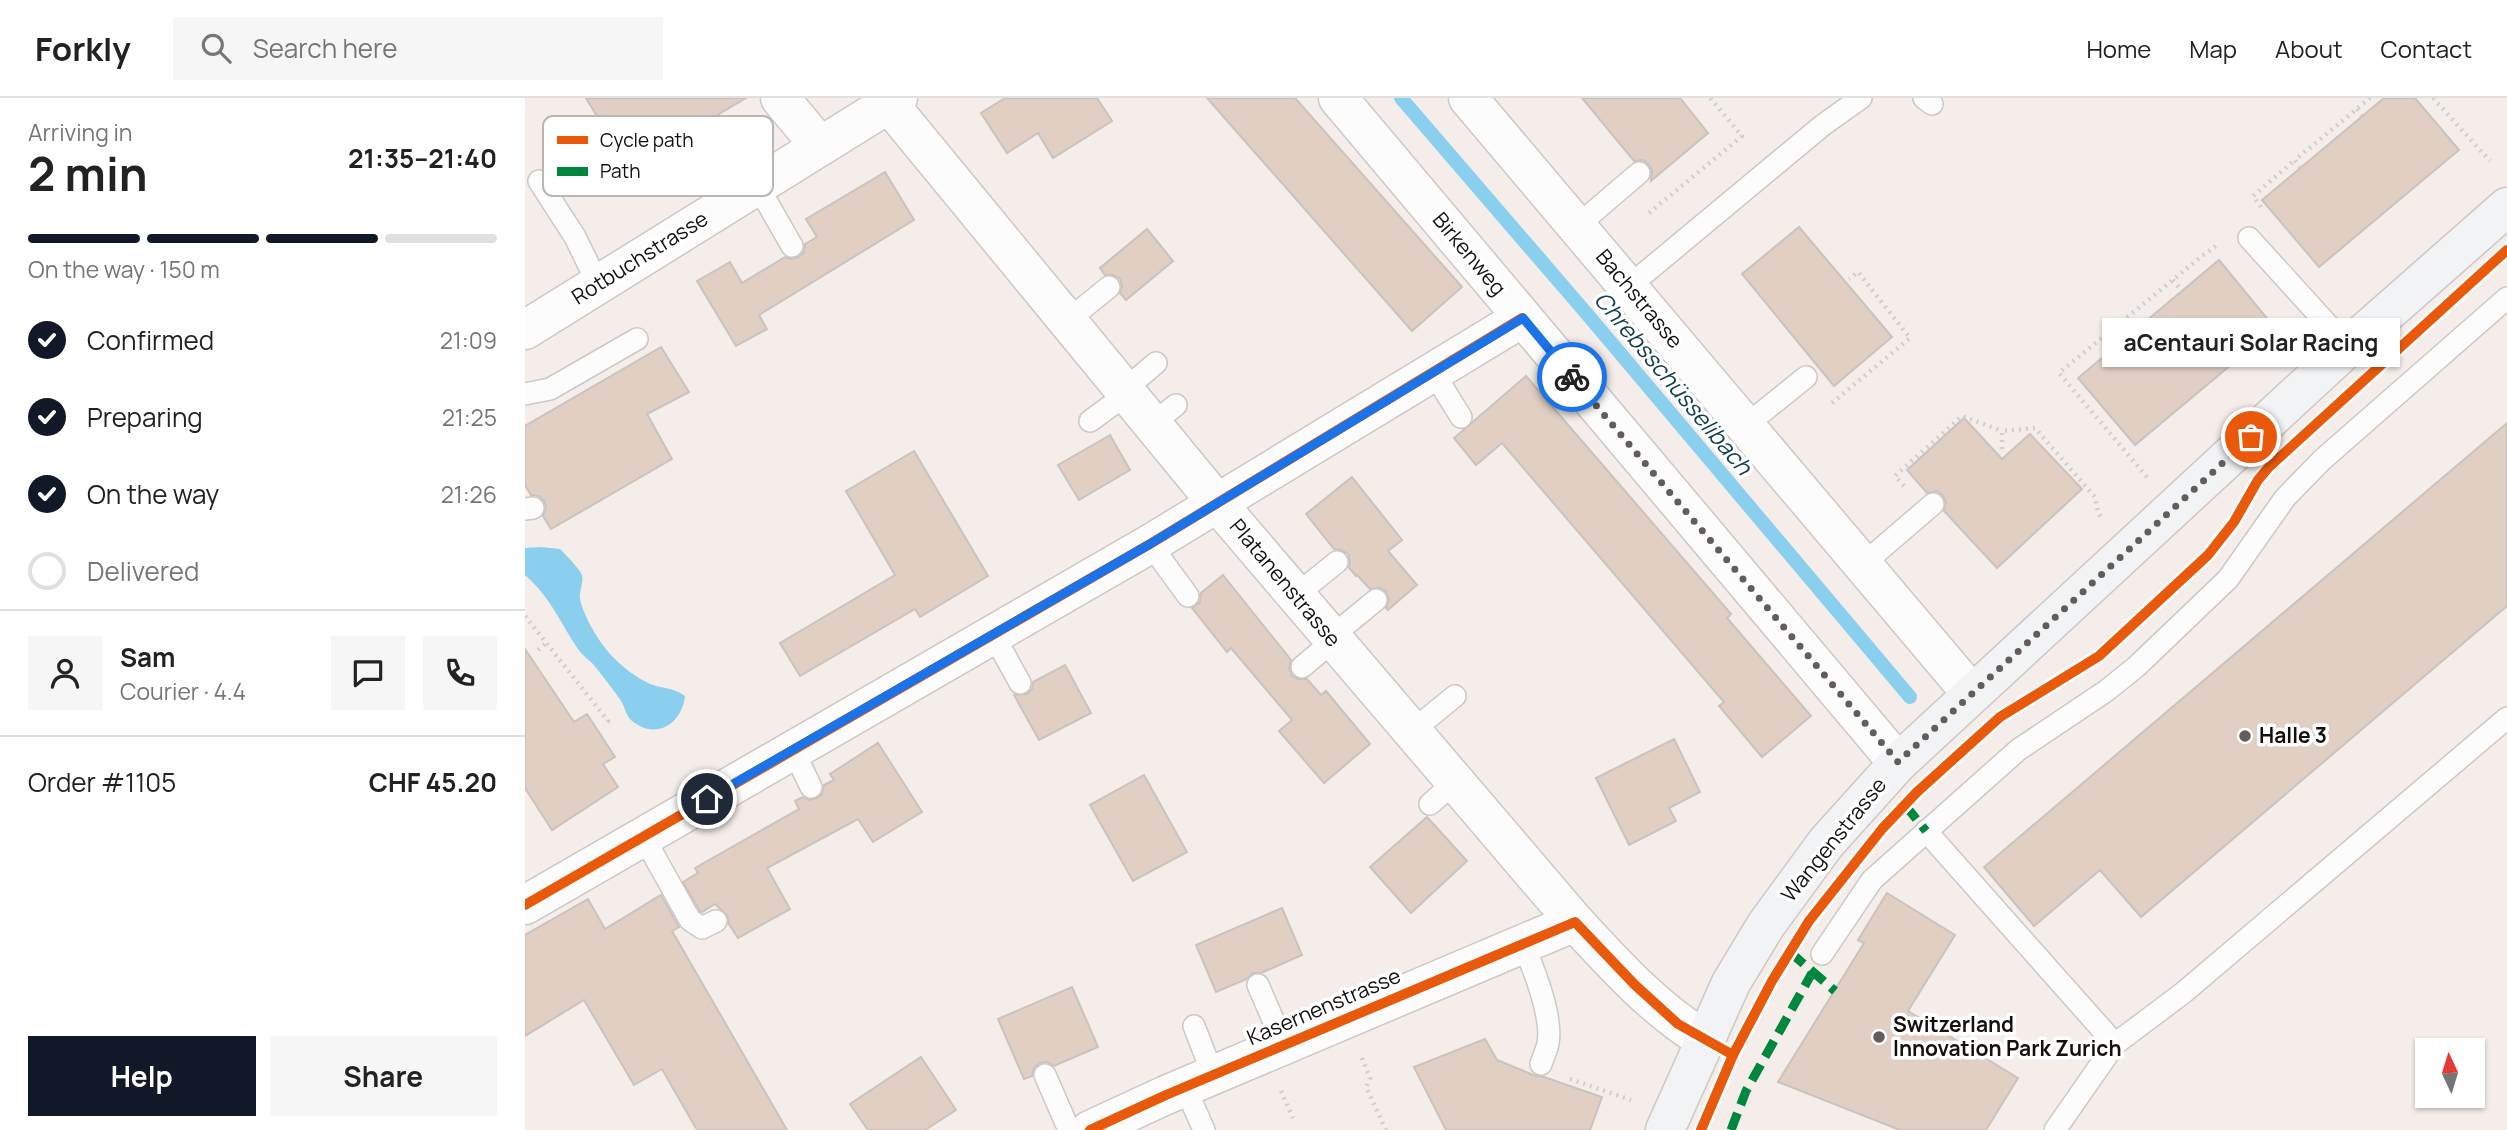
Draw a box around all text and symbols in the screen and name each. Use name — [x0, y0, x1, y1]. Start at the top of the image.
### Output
search box — [173, 17, 663, 80]
text: Forkly — [35, 26, 131, 71]
icon: search — [197, 29, 235, 67]
text: Search here — [253, 30, 397, 66]
text: Home — [2086, 32, 2151, 65]
text: Map — [2189, 32, 2237, 65]
text: About — [2275, 32, 2343, 65]
text: Contact — [2381, 32, 2472, 65]
text: Arriving in — [28, 116, 133, 148]
legend — [543, 116, 773, 196]
text: Cycle path — [600, 127, 694, 153]
text: 21:35–21:40 — [348, 140, 497, 176]
text: 2 min — [28, 142, 148, 205]
text: Path — [600, 158, 640, 184]
street label: Rotbuchstrasse — [566, 204, 713, 310]
street label: Birkenweg — [1427, 206, 1513, 301]
street label: Bachstrasse — [1590, 243, 1689, 354]
text: On the way · 150 m — [28, 253, 220, 285]
water label: Chrebsschüsselibach — [1587, 284, 1761, 482]
callout: aCentauri Solar Racing — [2102, 318, 2400, 367]
icon: check — [28, 321, 66, 359]
text: Confirmed — [87, 322, 214, 358]
text: 21:09 — [440, 324, 497, 356]
text: aCentauri Solar Racing — [2123, 326, 2379, 358]
courier — [1537, 342, 1607, 412]
icon: bike — [1553, 358, 1591, 396]
icon: check — [28, 398, 66, 436]
text: Preparing — [87, 399, 203, 435]
text: 21:25 — [442, 401, 497, 433]
pin — [2221, 407, 2281, 467]
icon: bag — [2232, 418, 2270, 456]
icon: check — [28, 475, 66, 513]
text: On the way — [87, 476, 219, 512]
text: 21:26 — [441, 478, 497, 510]
street label: Platanenstrasse — [1224, 513, 1348, 652]
text: Delivered — [87, 553, 199, 589]
button: person — [28, 636, 102, 710]
button: chat — [331, 636, 405, 710]
button: phone — [423, 636, 497, 710]
text: Sam — [120, 639, 175, 675]
text: Courier · 4.4 — [120, 675, 246, 707]
place label: Halle 3 — [2259, 721, 2327, 749]
marker: Halle 3 — [2237, 728, 2253, 744]
text: Order #1105 — [28, 764, 176, 800]
text: CHF 45.20 — [369, 764, 497, 800]
pin — [677, 769, 737, 829]
street label: Wangenstrasse — [1774, 771, 1892, 907]
icon: home — [688, 780, 726, 818]
street label: Kasernenstrasse — [1242, 961, 1405, 1051]
place label: Switzerland Innovation Park Zurich — [1893, 1010, 2122, 1062]
marker: Switzerland Innovation Park Zurich — [1871, 1029, 1887, 1045]
button: Help — [28, 1036, 256, 1116]
button: Share — [270, 1036, 497, 1116]
north arrow — [2415, 1038, 2485, 1108]
map controls — [2415, 1038, 2485, 1108]

